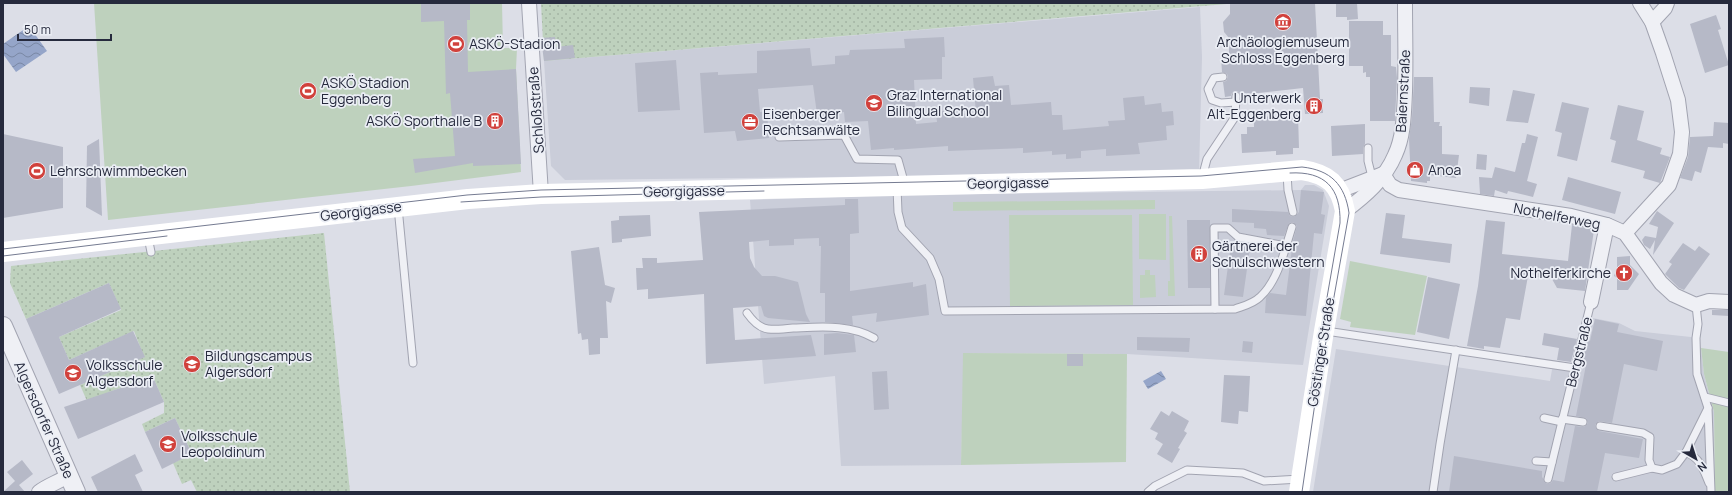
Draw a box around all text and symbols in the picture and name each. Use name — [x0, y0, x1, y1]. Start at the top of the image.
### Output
museum icon: Archäologiemuseum Schloss Eggenberg — [1273, 12, 1293, 32]
scale bar — [18, 16, 111, 42]
text: 50 m — [24, 21, 51, 38]
place label: Archäologiemuseum Schloss Eggenberg — [1217, 32, 1350, 67]
sports icon: ASKÖ-Stadion — [446, 34, 466, 54]
place label: ASKÖ-Stadion — [469, 34, 560, 53]
street label: Baiernstraße — [1391, 49, 1414, 133]
street label: Schloßstraße — [523, 66, 548, 154]
place label: ASKÖ Stadion Eggenberg — [321, 73, 409, 108]
sports icon: ASKÖ Stadion Eggenberg — [298, 81, 318, 101]
place label: Graz International Bilingual School — [887, 85, 1002, 120]
place label: Unterwerk Alt-Eggenberg — [1207, 88, 1302, 123]
school or university icon: Graz International Bilingual School — [864, 93, 884, 113]
building icon: Unterwerk Alt-Eggenberg — [1304, 96, 1324, 116]
place label: Eisenberger Rechtsanwälte — [763, 104, 860, 139]
place label: ASKÖ Sporthalle B — [366, 111, 482, 130]
building icon: ASKÖ Sporthalle B — [485, 111, 505, 131]
office icon: Eisenberger Rechtsanwälte — [740, 112, 760, 132]
shop icon: Anoa — [1405, 160, 1425, 180]
place label: Anoa — [1428, 160, 1461, 179]
sports icon: Lehrschwimmbecken — [27, 161, 47, 181]
place label: Lehrschwimmbecken — [50, 161, 187, 180]
street label: Georgigasse — [967, 172, 1049, 193]
street label: Georgigasse — [643, 180, 725, 201]
street label: Georgigasse — [319, 196, 403, 225]
street label: Nothelferweg — [1512, 198, 1602, 233]
place label: Gärtnerei der Schulschwestern — [1212, 236, 1325, 271]
building icon: Gärtnerei der Schulschwestern — [1189, 244, 1209, 264]
place label: Nothelferkirche — [1510, 263, 1611, 282]
church icon: Nothelferkirche — [1614, 263, 1634, 283]
street label: Göstinger Straße — [1302, 296, 1339, 408]
street label: Bergstraße — [1561, 315, 1596, 389]
place label: Bildungscampus Algersdorf — [205, 346, 312, 381]
school or university icon: Bildungscampus Algersdorf — [182, 354, 202, 374]
place label: Volksschule Algersdorf — [86, 355, 163, 390]
street label: Algersdorfer Straße — [10, 358, 79, 481]
school or university icon: Volksschule Algersdorf — [63, 363, 83, 383]
place label: Volksschule Leopoldinum — [181, 426, 265, 461]
school or university icon: Volksschule Leopoldinum — [158, 434, 178, 454]
north arrow — [1676, 439, 1716, 479]
text: N — [1695, 459, 1710, 476]

